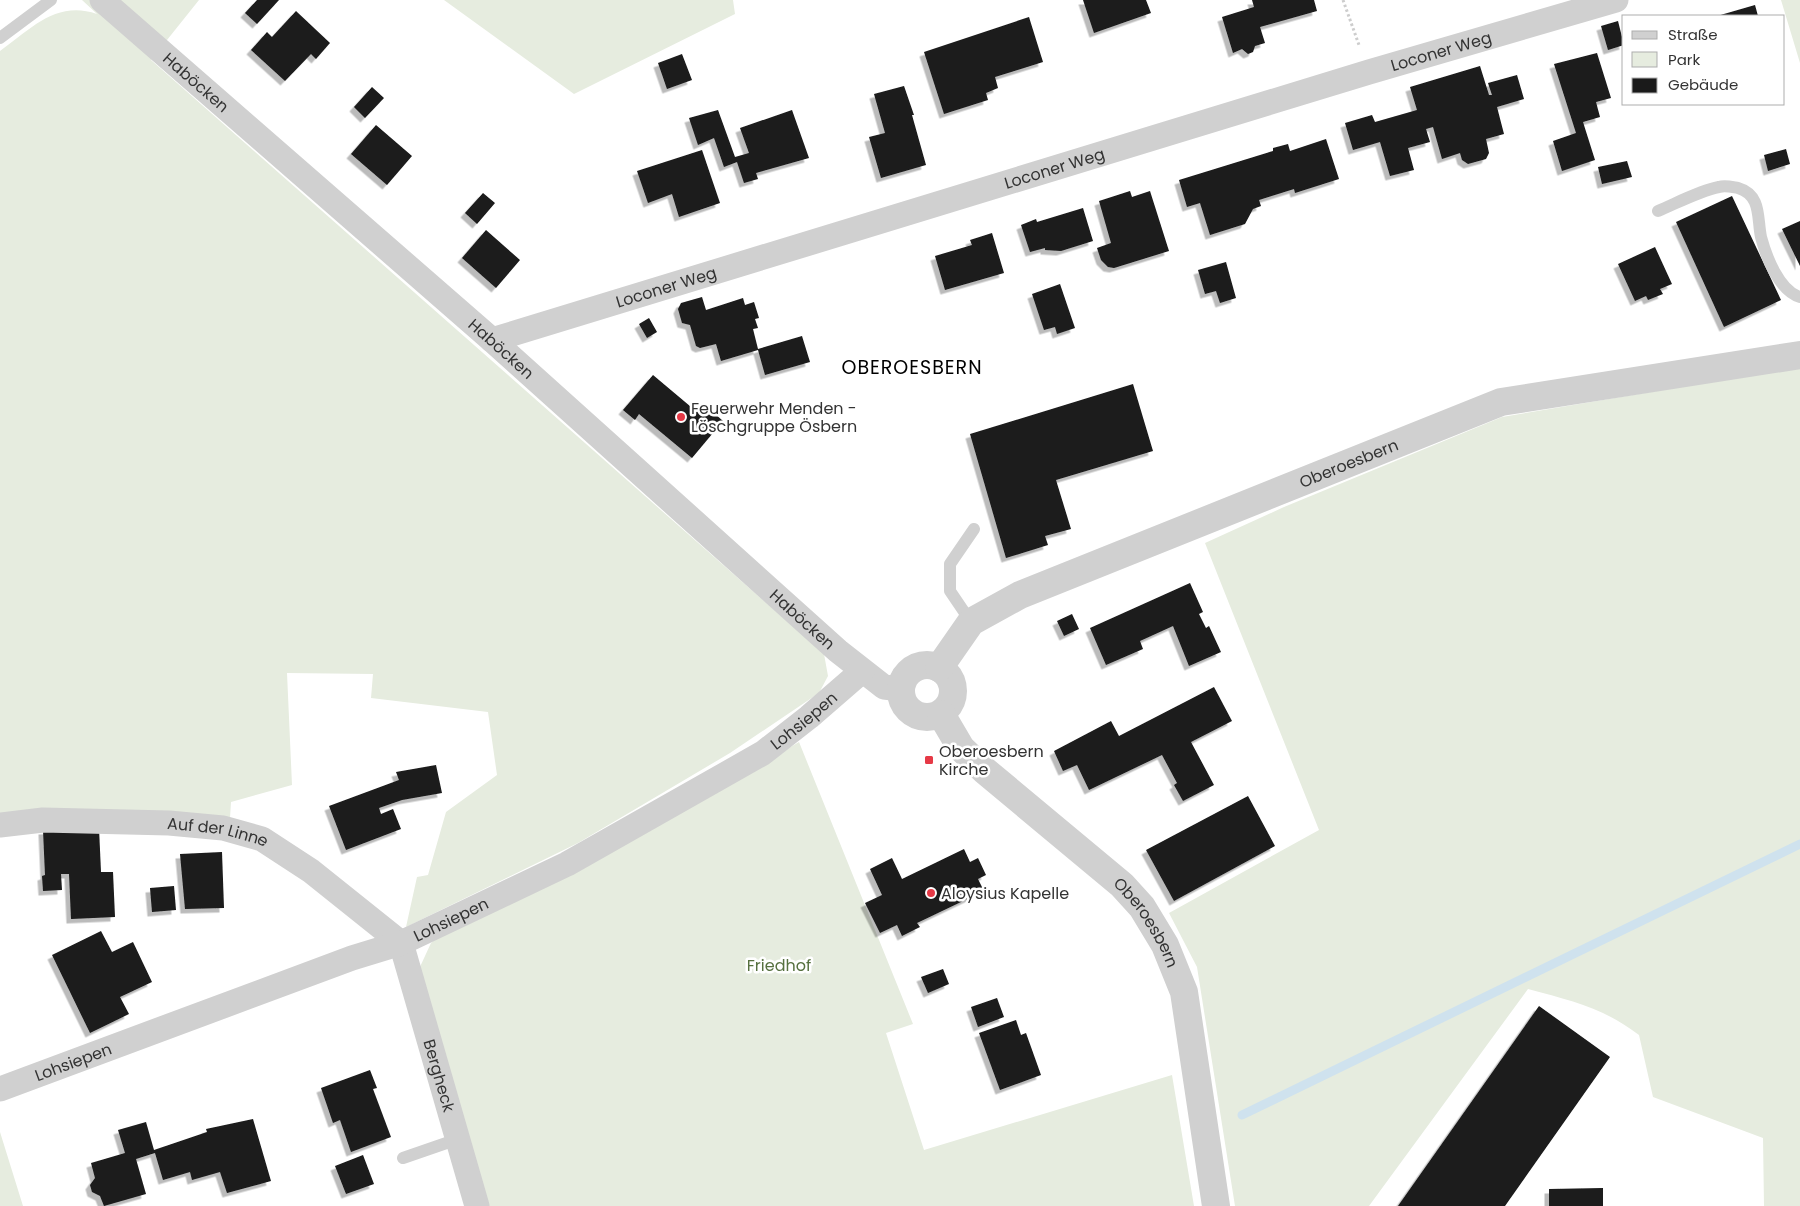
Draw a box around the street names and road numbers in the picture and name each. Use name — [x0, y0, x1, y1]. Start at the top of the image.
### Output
street label: Loconer Weg — [1388, 25, 1494, 77]
street label: Haböcken — [158, 47, 234, 117]
street label: Loconer Weg — [1001, 142, 1107, 194]
street label: Loconer Weg — [613, 261, 719, 313]
street label: Haböcken — [463, 313, 539, 384]
street label: Oberoesbern — [1296, 433, 1401, 493]
street label: Haböcken — [765, 583, 840, 655]
street label: Lohsiepen — [765, 686, 842, 755]
street label: Auf der Linne — [166, 811, 274, 852]
street label: Oberoesbern — [1109, 871, 1184, 971]
street label: Lohsiepen — [409, 892, 492, 947]
street label: Lohsiepen — [31, 1037, 115, 1087]
street label: Bergheck — [418, 1037, 461, 1115]

